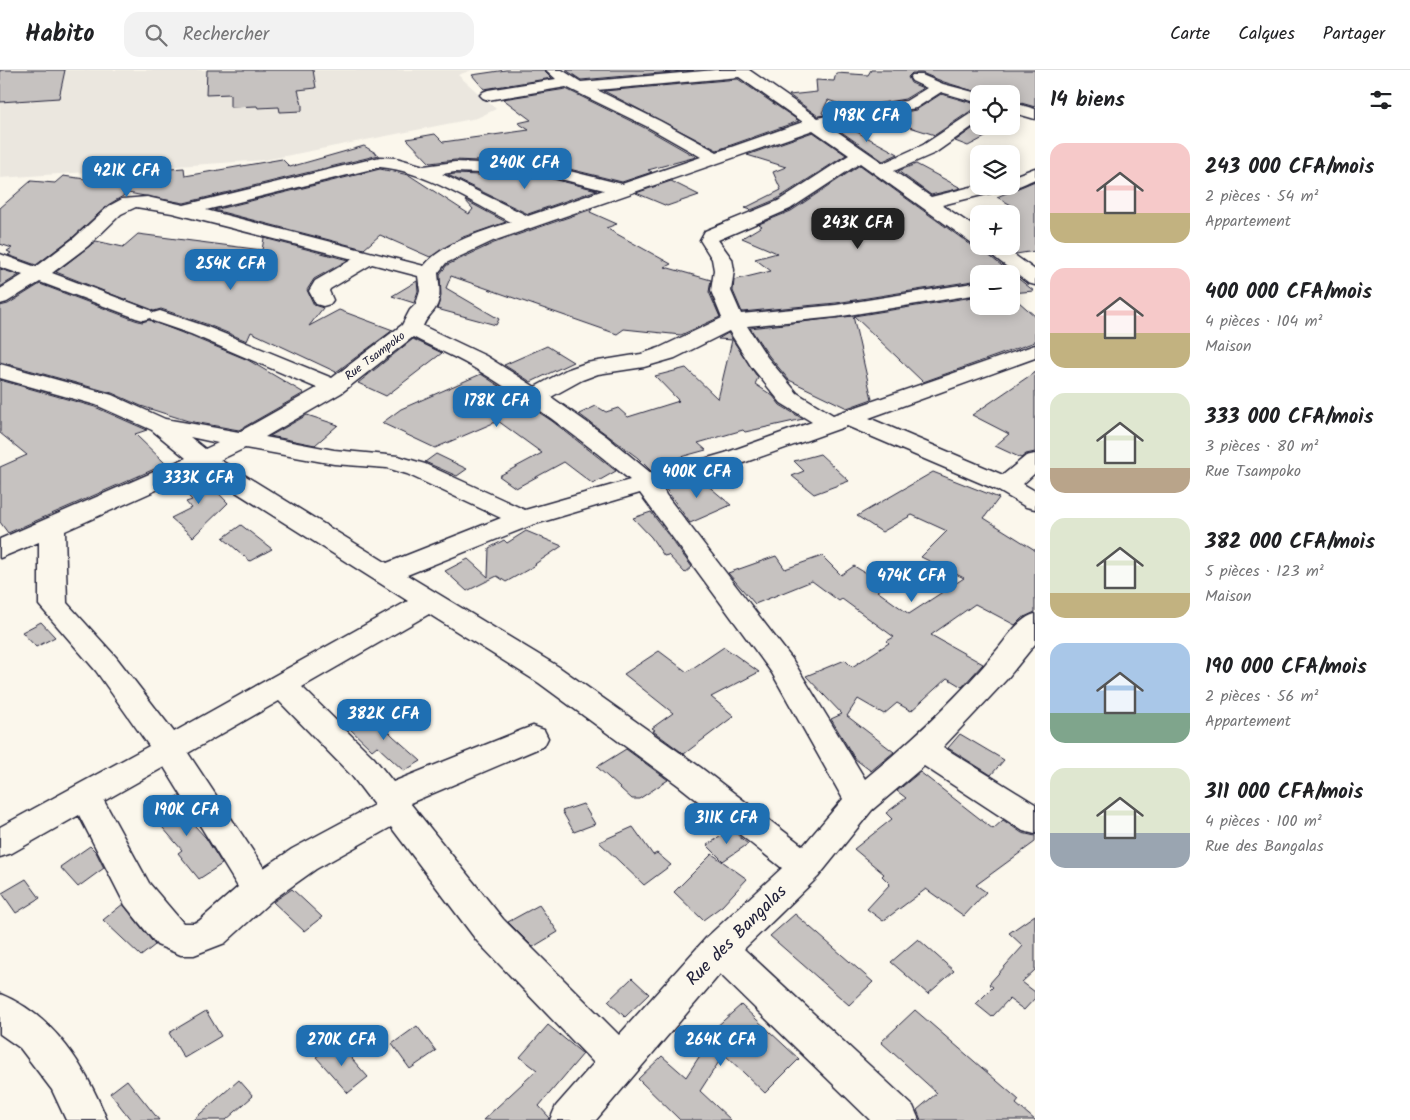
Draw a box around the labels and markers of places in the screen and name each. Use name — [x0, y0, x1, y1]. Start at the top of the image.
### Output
pin: 198K CFA — [815, 100, 919, 143]
pin: 240K CFA — [473, 148, 577, 190]
pin: 421K CFA — [75, 156, 179, 198]
pin: 243K CFA — [806, 208, 910, 250]
pin: 254K CFA — [179, 248, 283, 291]
pin: 178K CFA — [445, 386, 549, 428]
pin: 400K CFA — [645, 456, 749, 499]
pin: 333K CFA — [147, 462, 251, 505]
pin: 474K CFA — [860, 560, 964, 603]
pin: 382K CFA — [332, 698, 436, 741]
pin: 190K CFA — [135, 794, 239, 837]
pin: 311K CFA — [675, 802, 779, 845]
pin: 270K CFA — [290, 1024, 394, 1067]
pin: 264K CFA — [669, 1024, 773, 1067]

